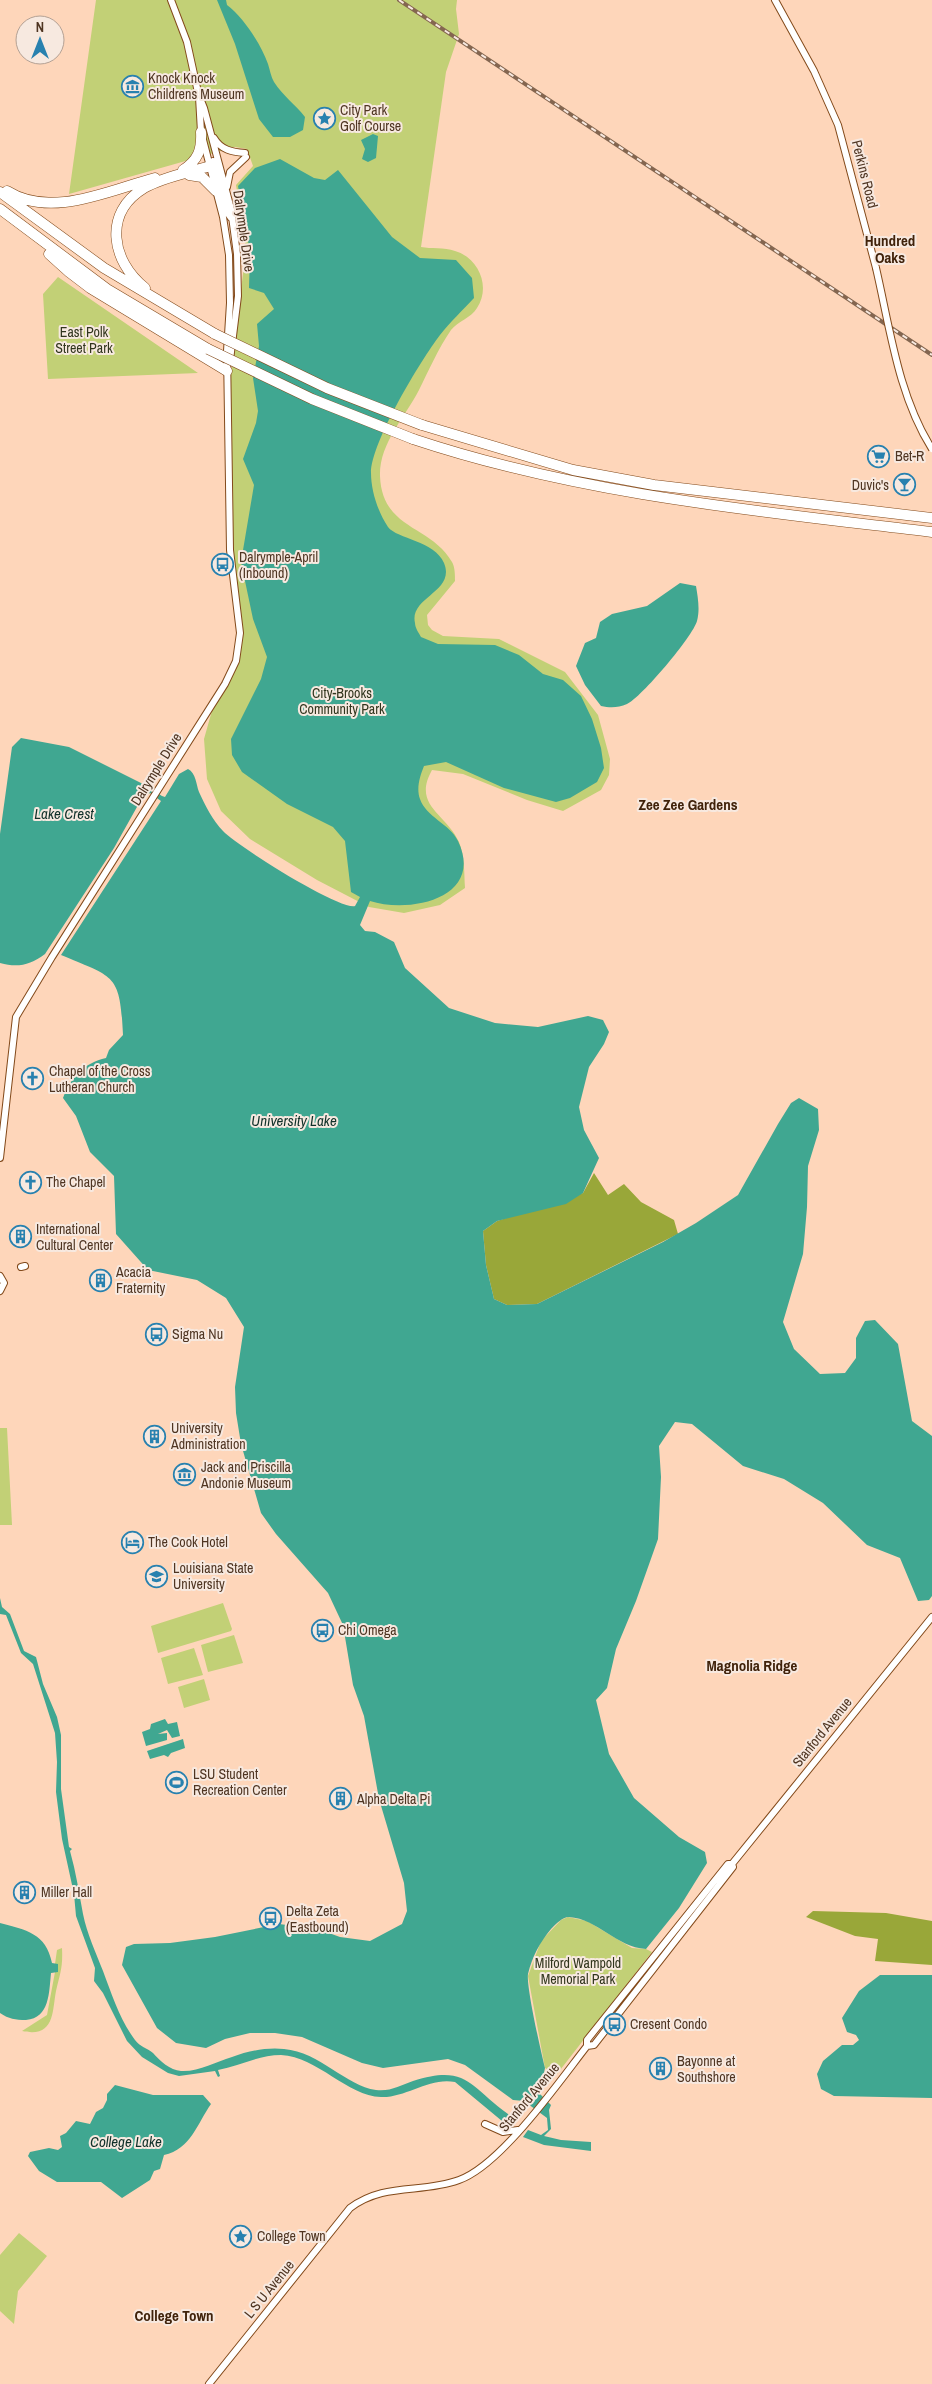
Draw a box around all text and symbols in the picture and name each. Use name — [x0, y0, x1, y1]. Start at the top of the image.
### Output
north arrow — [15, 15, 65, 65]
text: N — [36, 18, 44, 36]
place label: Knock Knock Childrens Museum — [148, 69, 244, 103]
museum icon: Knock Knock Childrens Museum — [120, 74, 144, 98]
place label: City Park Golf Course — [340, 101, 401, 135]
place icon: City Park Golf Course — [312, 106, 336, 130]
street label: Perkins Road — [848, 138, 882, 210]
street label: Dalrymple Drive — [229, 189, 259, 273]
district label: Hundred Oaks — [865, 230, 915, 268]
park label: East Polk Street Park — [55, 323, 113, 357]
supermarket icon: Bet-R — [867, 444, 891, 468]
place label: Bet-R — [895, 447, 924, 465]
bar icon: Duvic's — [893, 473, 917, 497]
place label: Duvic's — [852, 476, 889, 494]
place label: Dalrymple-April (Inbound) — [239, 548, 318, 582]
bus stop icon: Dalrymple-April (Inbound) — [211, 553, 235, 577]
park label: City-Brooks Community Park — [299, 684, 385, 718]
street label: Dalrymple Drive — [127, 729, 185, 809]
district label: Zee Zee Gardens — [638, 794, 738, 815]
water label: Lake Crest — [34, 803, 94, 824]
place label: Chapel of the Cross Lutheran Church — [49, 1062, 151, 1096]
church icon: Chapel of the Cross Lutheran Church — [21, 1067, 45, 1091]
water label: University Lake — [251, 1110, 337, 1131]
church icon: The Chapel — [18, 1170, 42, 1194]
place label: The Chapel — [46, 1173, 105, 1191]
place label: International Cultural Center — [36, 1220, 113, 1254]
building icon: International Cultural Center — [8, 1225, 32, 1249]
place label: Acacia Fraternity — [115, 1263, 165, 1297]
building icon: Acacia Fraternity — [88, 1268, 112, 1292]
bus stop icon: Sigma Nu — [144, 1322, 168, 1346]
place label: Sigma Nu — [172, 1325, 223, 1343]
place label: University Administration — [170, 1419, 246, 1453]
building icon: University Administration — [143, 1424, 167, 1448]
place label: Jack and Priscilla Andonie Museum — [200, 1458, 292, 1492]
museum icon: Jack and Priscilla Andonie Museum — [173, 1463, 197, 1487]
hotel icon: The Cook Hotel — [120, 1530, 144, 1554]
place label: The Cook Hotel — [148, 1533, 228, 1551]
place label: Louisiana State University — [173, 1559, 253, 1593]
school or university icon: Louisiana State University — [145, 1564, 169, 1588]
bus stop icon: Chi Omega — [310, 1618, 334, 1642]
place label: Chi Omega — [338, 1621, 397, 1639]
district label: Magnolia Ridge — [707, 1655, 798, 1676]
street label: Stanford Avenue — [788, 1693, 856, 1771]
place label: LSU Student Recreation Center — [193, 1765, 287, 1799]
sports icon: LSU Student Recreation Center — [165, 1770, 189, 1794]
building icon: Alpha Delta Pi — [329, 1787, 353, 1811]
place label: Alpha Delta Pi — [356, 1790, 430, 1808]
building icon: Miller Hall — [13, 1880, 37, 1904]
place label: Miller Hall — [41, 1883, 92, 1901]
place label: Delta Zeta (Eastbound) — [286, 1902, 349, 1936]
bus stop icon: Delta Zeta (Eastbound) — [258, 1907, 282, 1931]
park label: Milford Wampold Memorial Park — [535, 1954, 621, 1988]
bus stop icon: Cresent Condo — [602, 2012, 626, 2036]
place label: Cresent Condo — [630, 2015, 707, 2033]
place label: Bayonne at Southshore — [677, 2052, 736, 2086]
building icon: Bayonne at Southshore — [649, 2057, 673, 2081]
street label: Stanford Avenue — [495, 2059, 563, 2135]
water label: College Lake — [90, 2131, 162, 2152]
place icon: College Town — [229, 2224, 253, 2248]
place label: College Town — [257, 2227, 326, 2245]
street label: L S U Avenue — [240, 2256, 298, 2322]
district label: College Town — [134, 2305, 214, 2326]

